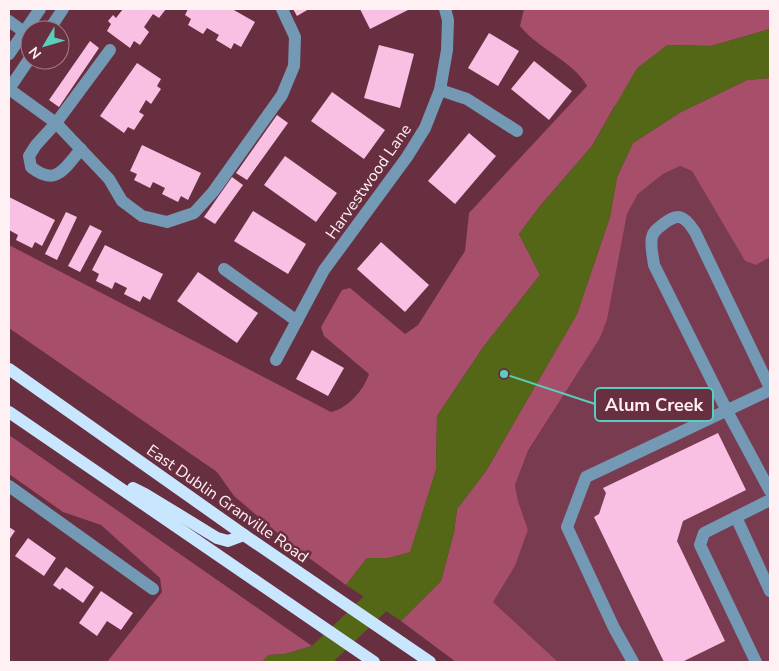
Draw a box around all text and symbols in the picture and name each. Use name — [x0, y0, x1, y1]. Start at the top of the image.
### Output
north arrow — [20, 20, 70, 70]
text: N — [24, 43, 46, 63]
street label: Harvestwood Lane — [321, 119, 417, 244]
callout: Alum Creek — [595, 388, 713, 421]
text: Alum Creek — [605, 393, 704, 417]
street label: East Dublin Granville Road — [142, 440, 313, 568]

